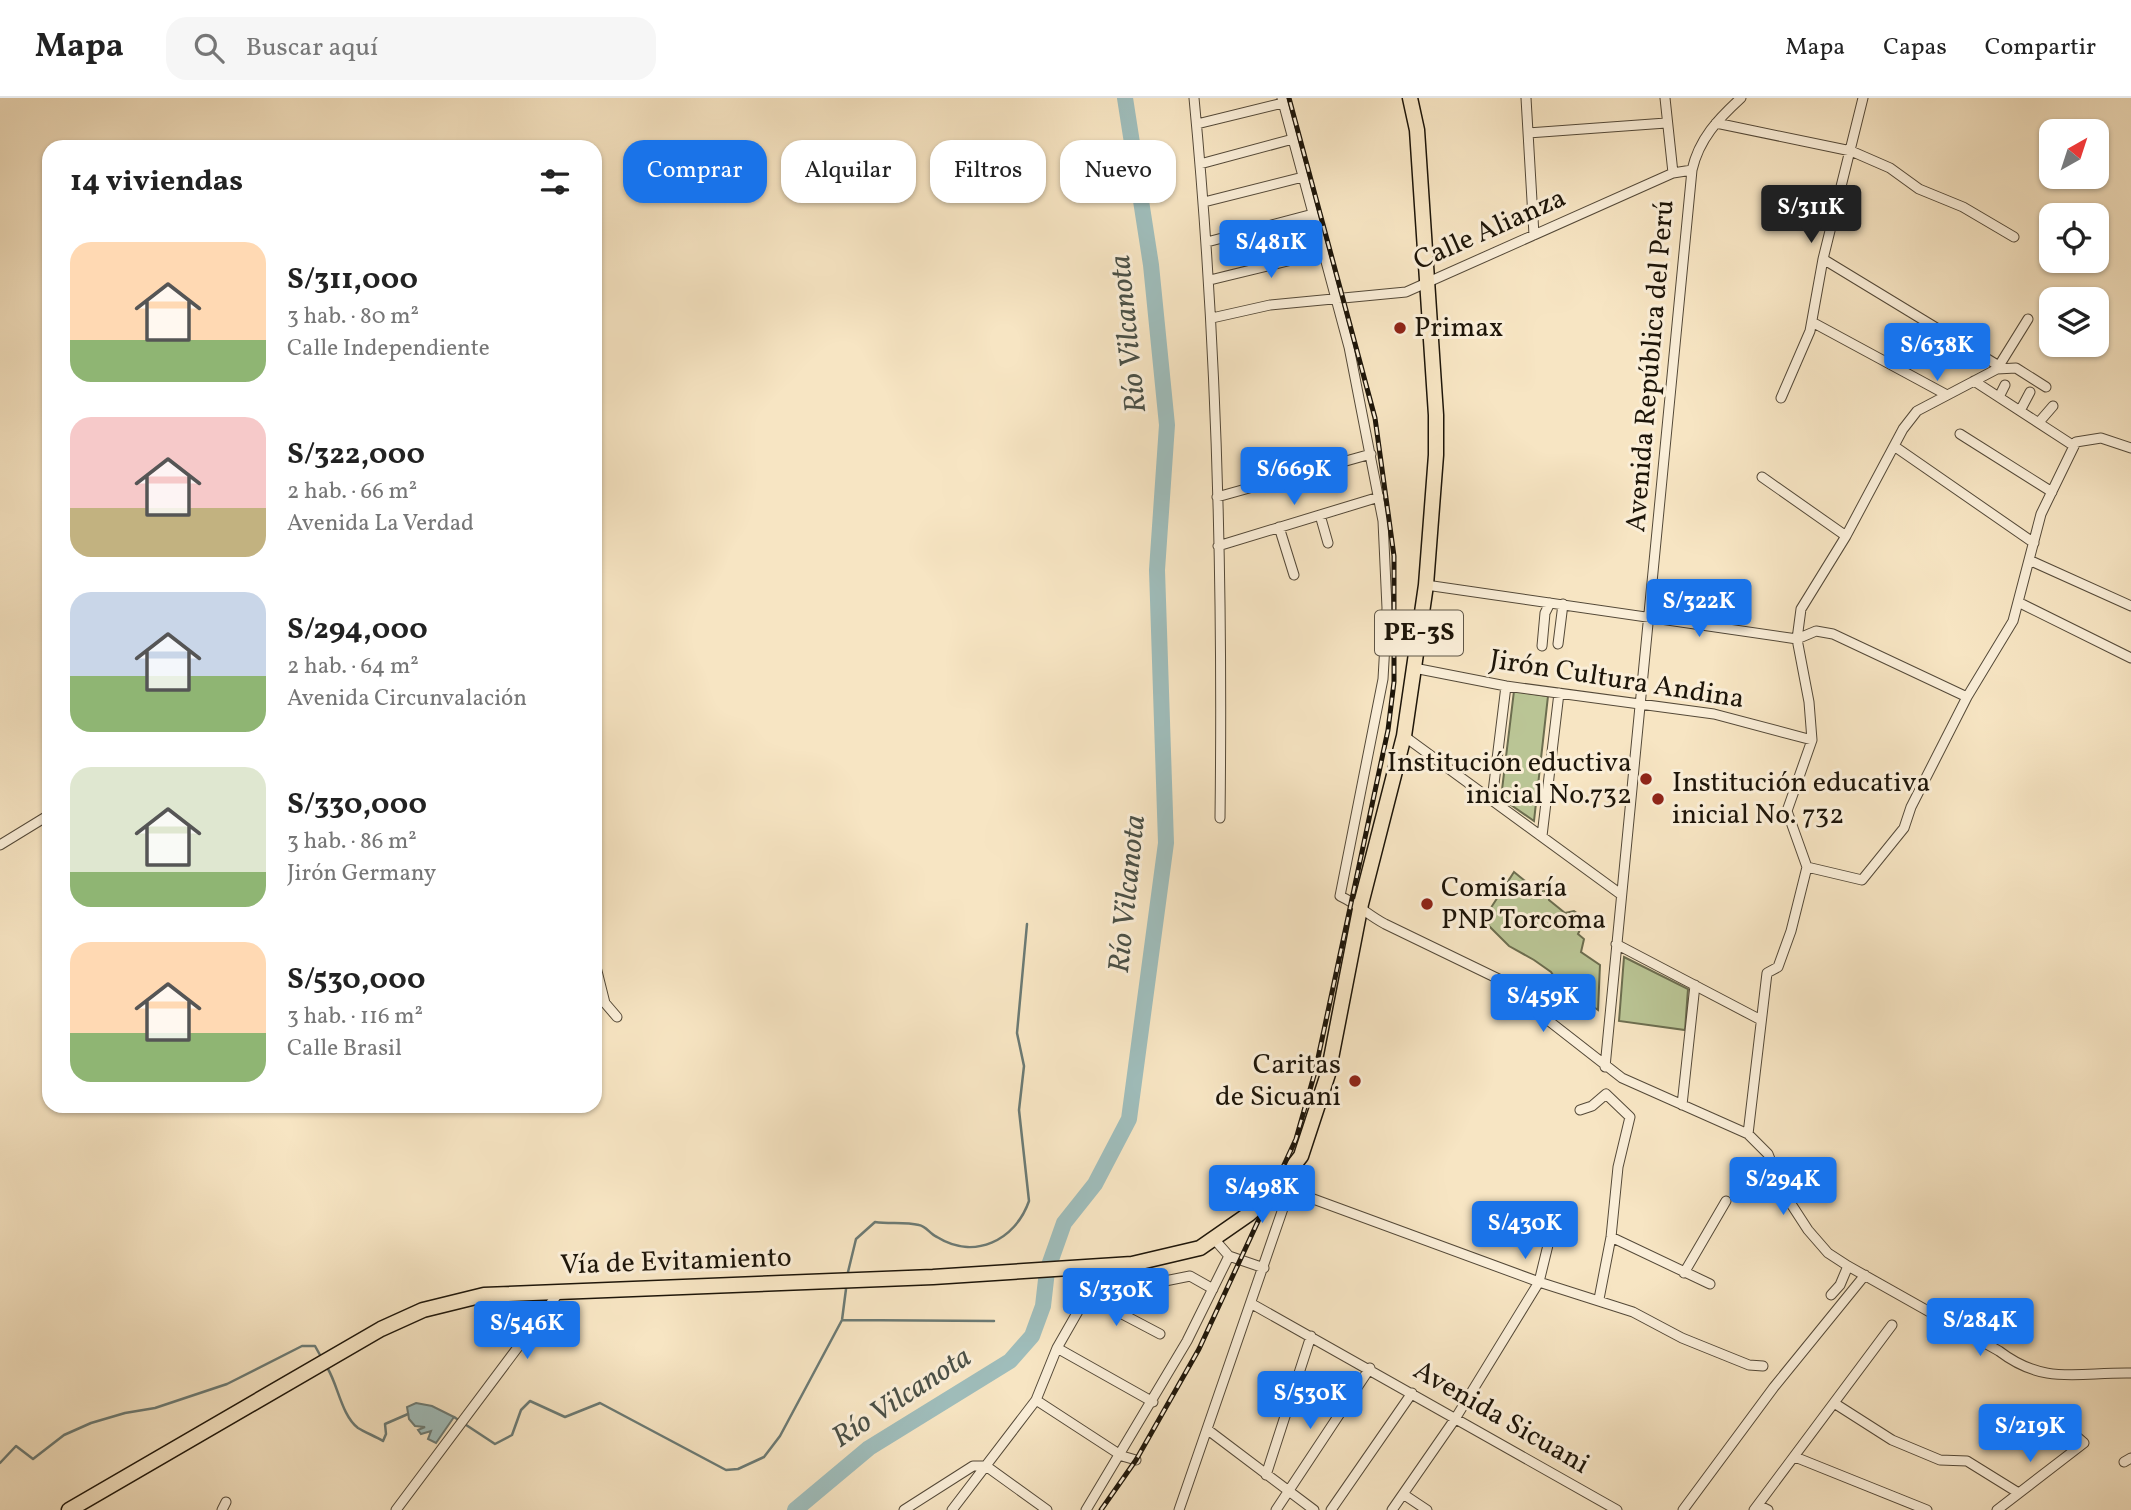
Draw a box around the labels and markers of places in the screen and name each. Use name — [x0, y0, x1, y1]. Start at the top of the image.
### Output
pin: S/311K — [1754, 186, 1868, 245]
pin: S/481K — [1214, 220, 1328, 280]
place label: Primax — [1414, 309, 1503, 348]
marker: Primax — [1392, 320, 1408, 336]
pin: S/638K — [1880, 324, 1994, 383]
pin: S/669K — [1237, 448, 1351, 507]
pin: S/322K — [1642, 580, 1756, 639]
place label: Institución eductiva inicial No.732 — [1387, 744, 1632, 815]
place label: Institución educativa inicial No. 732 — [1672, 764, 1931, 835]
marker: Institución eductiva inicial No.732 — [1638, 771, 1654, 787]
marker: Institución educativa inicial No. 732 — [1650, 791, 1666, 807]
place label: Comisaría PNP Torcoma — [1441, 869, 1606, 940]
marker: Comisaría PNP Torcoma — [1419, 896, 1435, 912]
pin: S/459K — [1486, 974, 1600, 1034]
place label: Caritas de Sicuani — [1215, 1046, 1341, 1117]
marker: Caritas de Sicuani — [1347, 1073, 1363, 1089]
pin: S/294K — [1726, 1158, 1840, 1217]
pin: S/498K — [1205, 1166, 1319, 1225]
pin: S/430K — [1468, 1202, 1582, 1261]
pin: S/330K — [1059, 1268, 1173, 1328]
pin: S/284K — [1923, 1298, 2037, 1358]
pin: S/546K — [470, 1302, 584, 1361]
pin: S/530K — [1253, 1372, 1367, 1431]
pin: S/219K — [1973, 1404, 2087, 1464]

